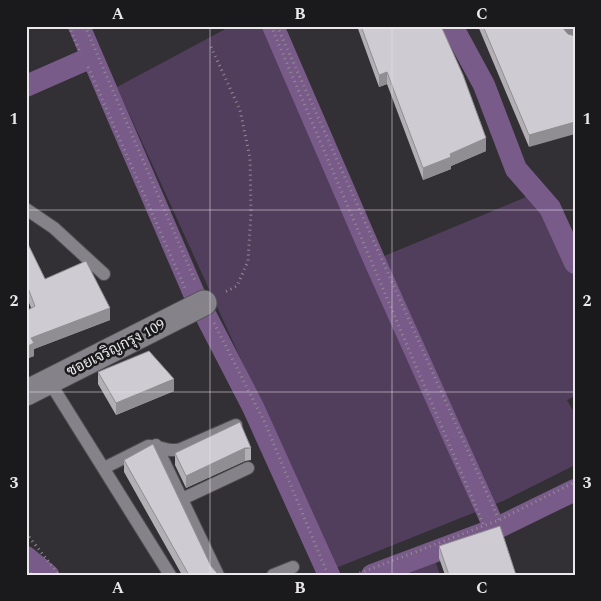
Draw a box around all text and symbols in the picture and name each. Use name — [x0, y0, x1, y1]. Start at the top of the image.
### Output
text: A — [112, 2, 125, 26]
text: B — [294, 2, 306, 26]
text: C — [476, 2, 488, 26]
text: 1 — [10, 107, 18, 131]
text: 1 — [583, 107, 591, 131]
text: 2 — [10, 289, 19, 313]
text: 2 — [583, 289, 592, 313]
street label: ซอยเจริญกรุง 109 — [63, 313, 169, 383]
text: 3 — [10, 471, 19, 495]
text: 3 — [583, 471, 592, 495]
text: A — [112, 576, 125, 600]
text: B — [294, 576, 306, 600]
text: C — [476, 576, 488, 600]

